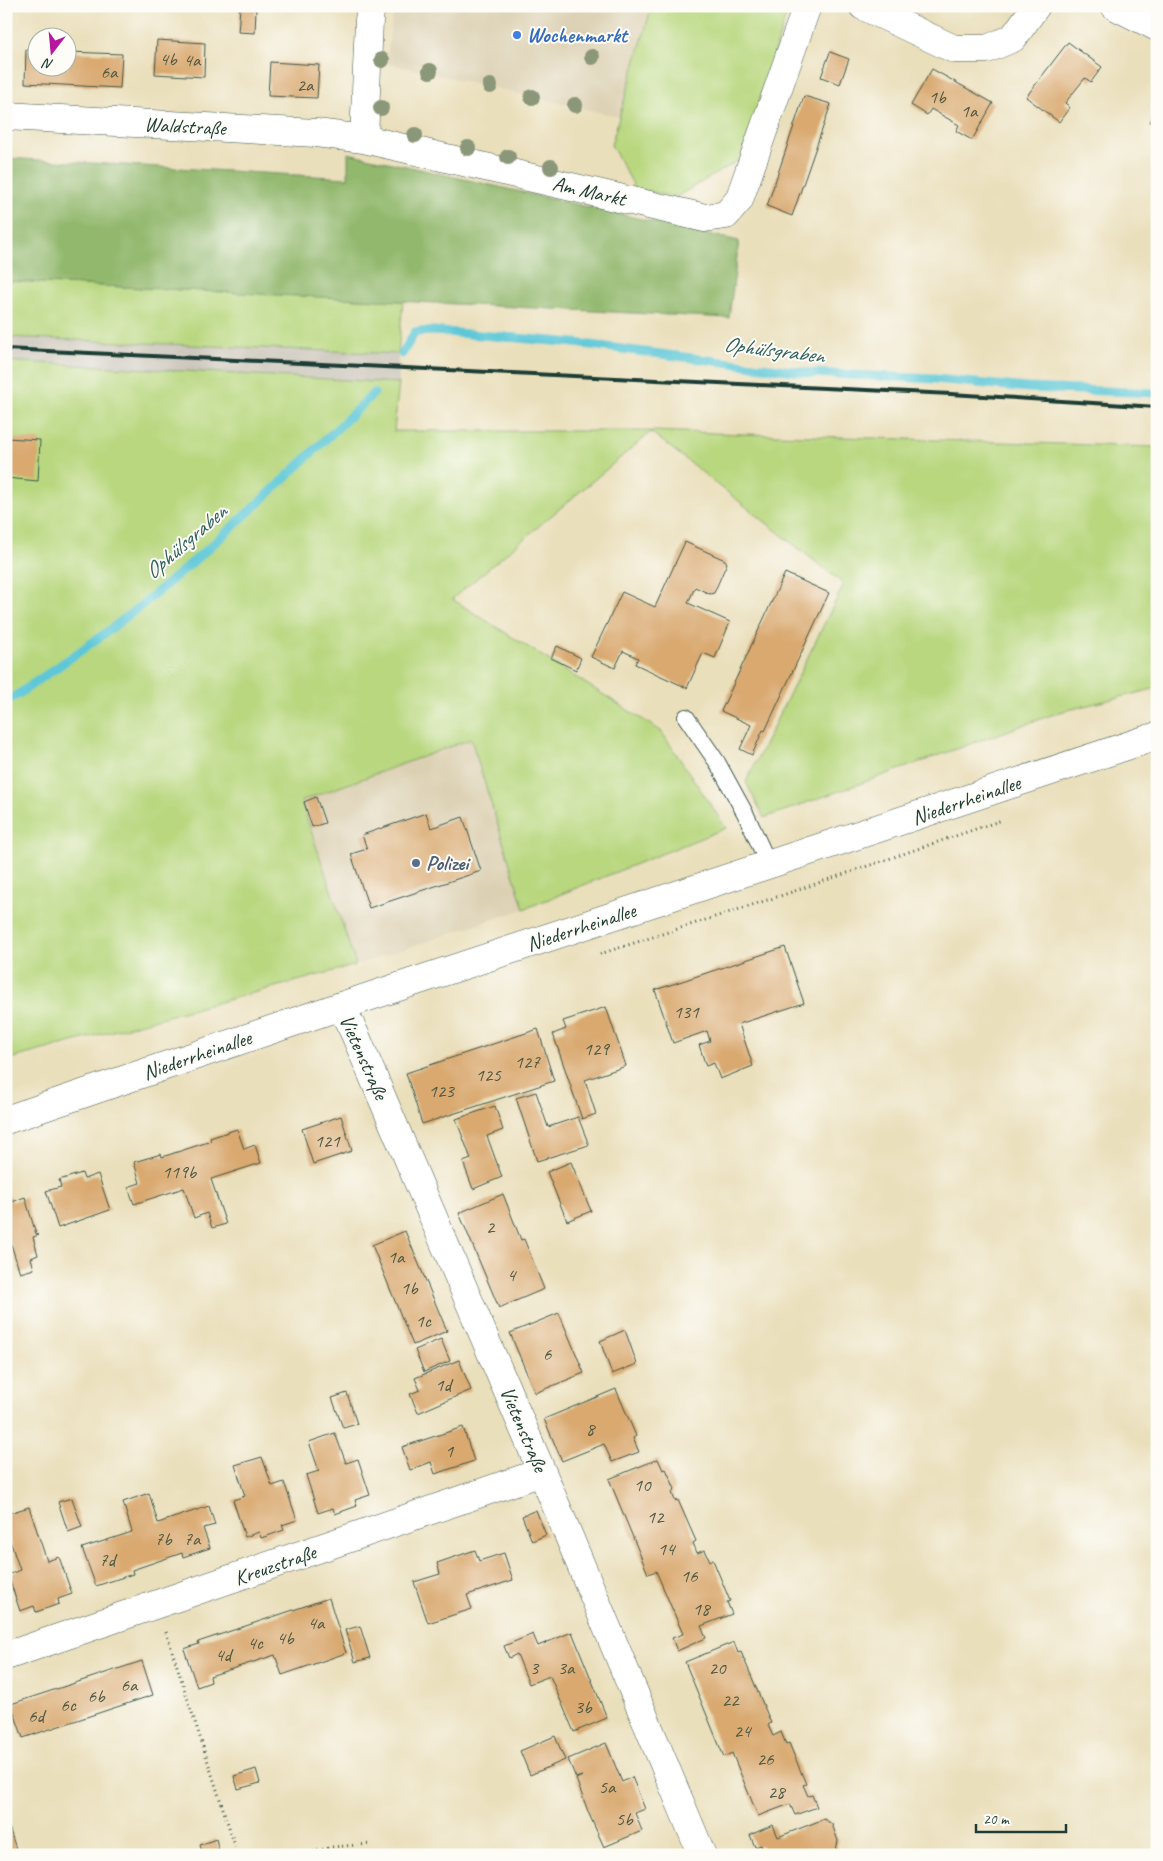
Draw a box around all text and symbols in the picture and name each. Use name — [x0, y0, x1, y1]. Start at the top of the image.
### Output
place label: Wochenmarkt — [527, 22, 629, 48]
north arrow — [28, 28, 78, 78]
marker: Wochenmarkt — [511, 29, 523, 41]
house number: 4b — [160, 47, 178, 71]
house number: 4a — [184, 48, 202, 72]
text: N — [40, 54, 55, 73]
house number: 6a — [101, 60, 119, 84]
house number: 2a — [297, 73, 315, 97]
house number: 1b — [929, 85, 947, 109]
house number: 1a — [961, 99, 979, 123]
street label: Waldstraße — [144, 111, 228, 141]
street label: Am Markt — [550, 170, 630, 212]
water label: Ophülsgraben — [722, 330, 828, 370]
water label: Ophülsgraben — [138, 497, 234, 585]
street label: Niederrheinallee — [908, 769, 1025, 831]
place label: Polizei — [426, 850, 471, 876]
marker: Polizei — [410, 857, 422, 869]
street label: Niederrheinallee — [523, 897, 640, 957]
house number: 131 — [673, 1000, 700, 1024]
street label: Vietenstraße — [334, 1010, 395, 1106]
street label: Niederrheinallee — [139, 1024, 256, 1086]
house number: 129 — [583, 1037, 610, 1061]
house number: 127 — [514, 1050, 541, 1074]
house number: 125 — [475, 1063, 502, 1087]
house number: 123 — [428, 1079, 455, 1103]
house number: 121 — [314, 1129, 341, 1153]
house number: 119b — [162, 1160, 198, 1184]
house number: 2 — [486, 1215, 496, 1239]
house number: 1a — [388, 1245, 406, 1269]
house number: 4 — [507, 1263, 518, 1287]
house number: 1b — [401, 1276, 419, 1300]
house number: 1c — [415, 1309, 432, 1333]
house number: 6 — [543, 1342, 553, 1366]
house number: 1d — [435, 1373, 455, 1397]
street label: Vietenstraße — [494, 1382, 554, 1478]
house number: 8 — [586, 1417, 597, 1441]
house number: 1 — [445, 1439, 455, 1463]
house number: 10 — [633, 1473, 652, 1497]
house number: 12 — [646, 1505, 665, 1529]
house number: 7b — [155, 1527, 173, 1551]
house number: 7a — [184, 1527, 202, 1551]
house number: 14 — [657, 1537, 677, 1561]
street label: Kreuzstraße — [231, 1538, 321, 1591]
house number: 7d — [99, 1548, 119, 1572]
house number: 16 — [680, 1564, 699, 1588]
house number: 18 — [692, 1597, 712, 1621]
house number: 4a — [308, 1611, 326, 1635]
house number: 4b — [277, 1626, 295, 1650]
house number: 4c — [247, 1631, 264, 1655]
house number: 4d — [215, 1643, 235, 1667]
house number: 3 — [530, 1656, 540, 1680]
house number: 3a — [558, 1656, 576, 1680]
house number: 20 — [708, 1656, 727, 1680]
house number: 6a — [121, 1673, 139, 1697]
house number: 6b — [88, 1684, 106, 1708]
house number: 22 — [721, 1688, 740, 1712]
house number: 6c — [60, 1693, 77, 1717]
house number: 3b — [575, 1695, 593, 1719]
house number: 6d — [28, 1704, 48, 1728]
house number: 24 — [733, 1719, 753, 1743]
house number: 26 — [756, 1747, 775, 1771]
house number: 5a — [599, 1775, 617, 1799]
house number: 28 — [767, 1780, 787, 1804]
scale bar — [976, 1801, 1066, 1833]
house number: 5b — [616, 1807, 634, 1831]
text: 20 m — [983, 1810, 1010, 1829]

